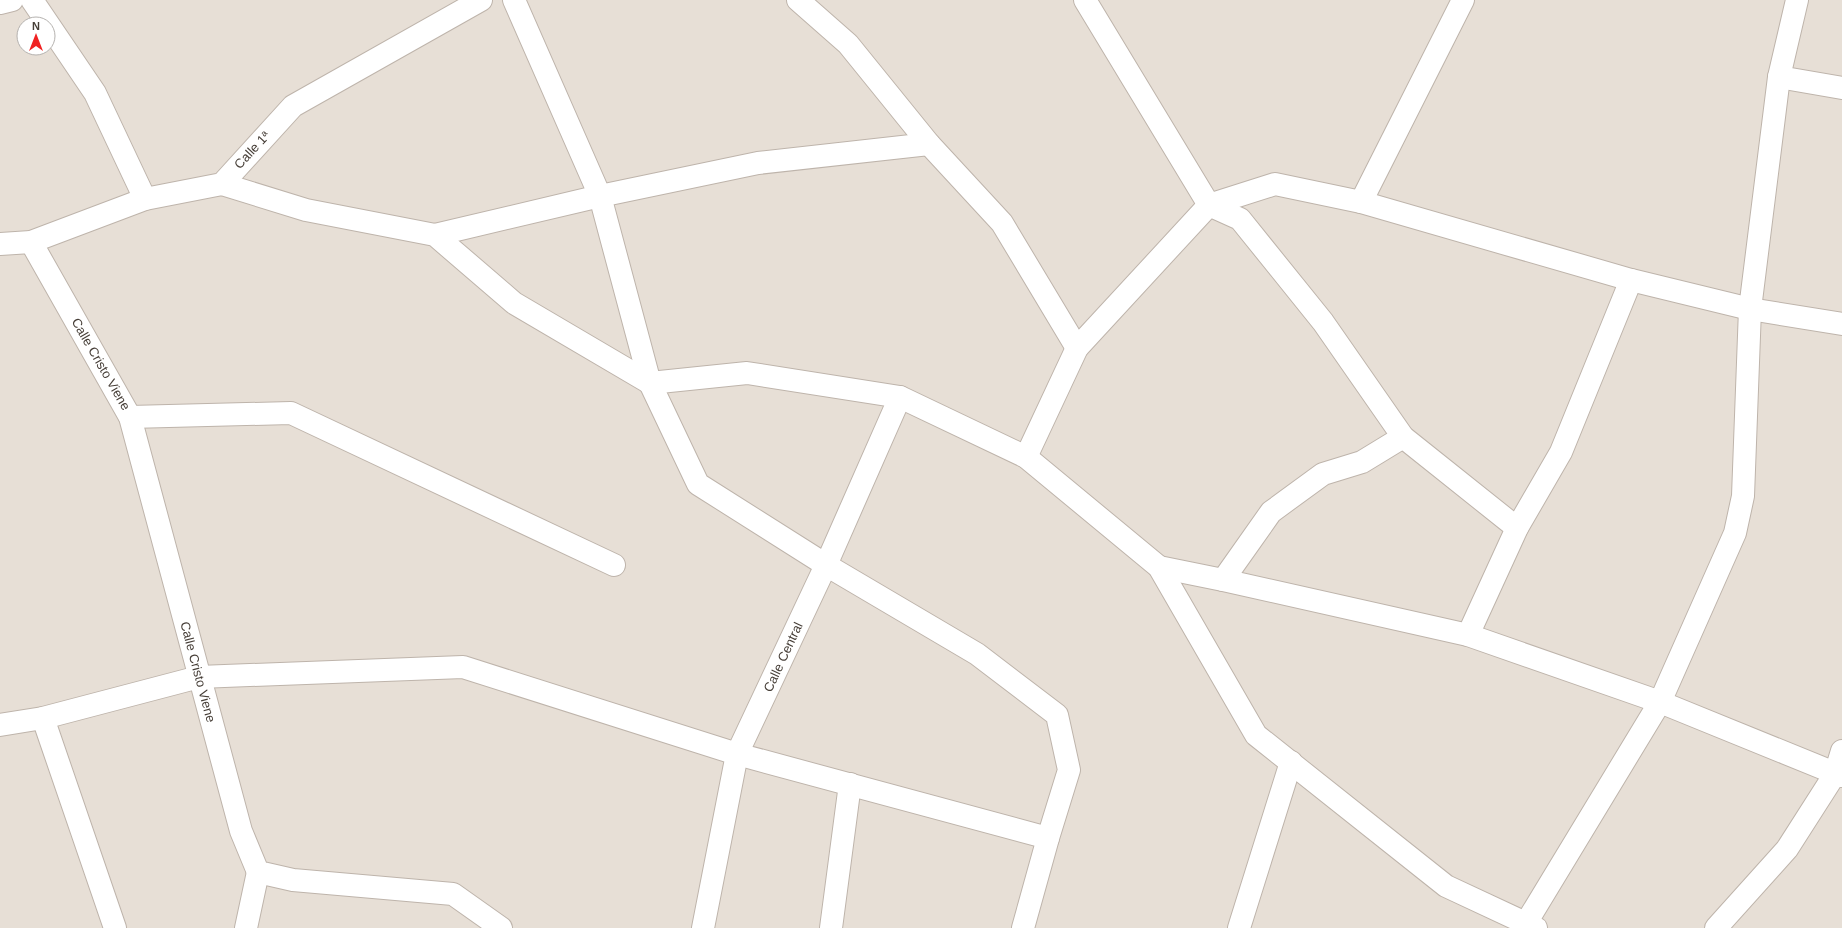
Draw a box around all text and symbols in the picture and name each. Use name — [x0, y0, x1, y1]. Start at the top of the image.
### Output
north arrow — [16, 16, 56, 56]
text: N — [32, 20, 40, 32]
street label: Calle 1ª — [231, 128, 273, 172]
street label: Calle Cristo Viene — [69, 315, 133, 413]
street label: Calle Cristo Viene — [177, 620, 219, 724]
street label: Calle Central — [760, 620, 806, 694]

